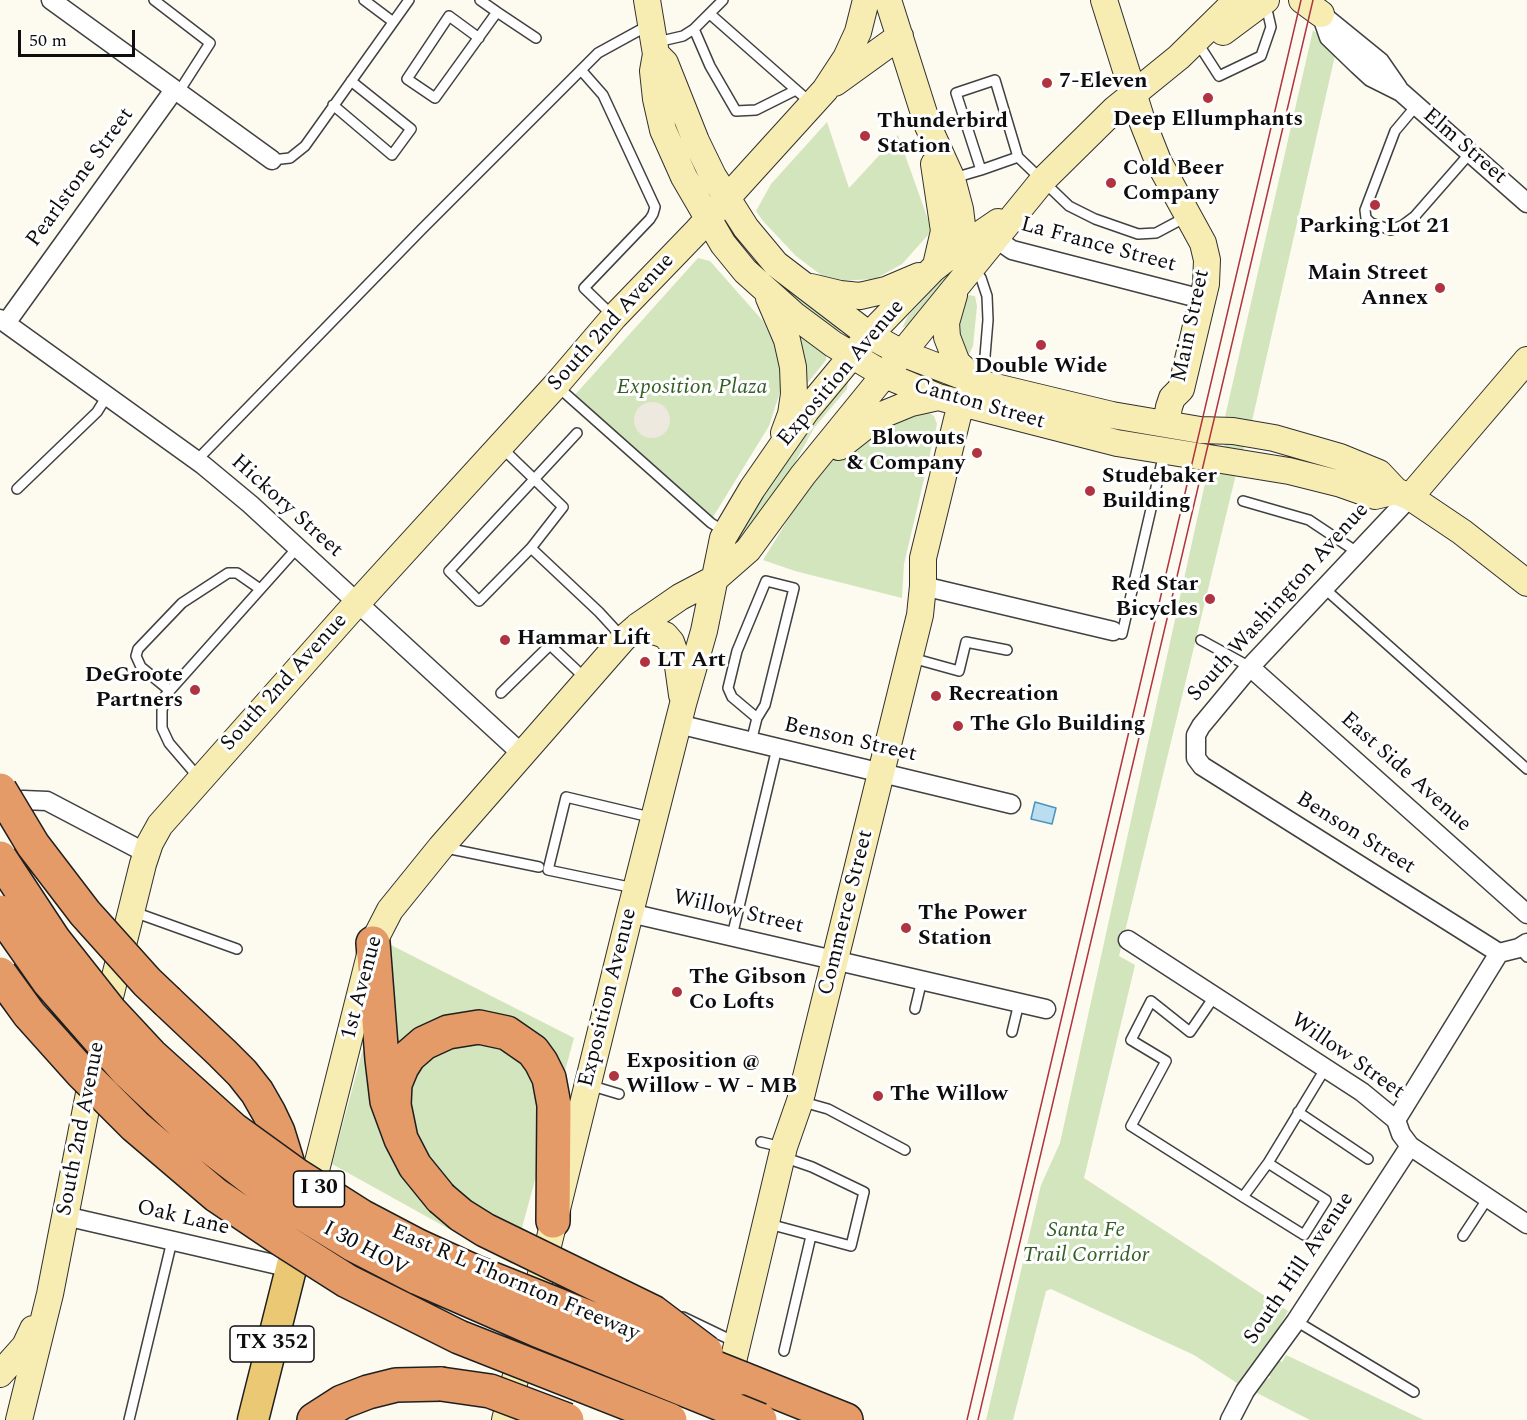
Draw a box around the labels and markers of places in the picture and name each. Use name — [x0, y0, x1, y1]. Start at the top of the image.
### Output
place label: 7-Eleven — [1059, 70, 1148, 96]
marker: 7-Eleven — [1040, 76, 1054, 90]
marker: Deep Ellumphants — [1201, 91, 1215, 105]
place label: Deep Ellumphants — [1113, 108, 1303, 134]
place label: Thunderbird Station — [877, 110, 1008, 162]
marker: Thunderbird Station — [858, 129, 872, 143]
place label: Cold Beer Company — [1123, 157, 1223, 208]
marker: Cold Beer Company — [1104, 176, 1118, 190]
marker: Parking Lot 21 — [1368, 198, 1382, 212]
place label: Parking Lot 21 — [1299, 215, 1451, 241]
place label: Main Street Annex — [1307, 262, 1428, 314]
marker: Main Street Annex — [1433, 281, 1447, 295]
marker: Double Wide — [1034, 338, 1048, 352]
place label: Double Wide — [975, 355, 1107, 381]
place label: Blowouts & Company — [847, 427, 965, 478]
marker: Blowouts & Company — [970, 446, 984, 460]
place label: Studebaker Building — [1102, 465, 1217, 516]
marker: Studebaker Building — [1083, 484, 1097, 498]
place label: Red Star Bicycles — [1111, 573, 1198, 624]
marker: Red Star Bicycles — [1203, 592, 1217, 606]
place label: Hammar Lift — [517, 627, 651, 653]
marker: Hammar Lift — [498, 633, 512, 647]
place label: LT Art — [657, 649, 726, 675]
marker: LT Art — [638, 655, 652, 669]
place label: DeGroote Partners — [85, 664, 183, 716]
marker: DeGroote Partners — [188, 683, 202, 697]
place label: Recreation — [948, 683, 1059, 709]
marker: Recreation — [929, 689, 943, 703]
place label: The Glo Building — [970, 713, 1145, 739]
marker: The Glo Building — [951, 719, 965, 733]
place label: The Power Station — [918, 902, 1026, 954]
marker: The Power Station — [899, 921, 913, 935]
place label: The Gibson Co Lofts — [689, 966, 806, 1017]
marker: The Gibson Co Lofts — [670, 985, 684, 999]
place label: Exposition @ Willow - W - MB — [626, 1050, 797, 1102]
marker: Exposition @ Willow - W - MB — [607, 1069, 621, 1083]
place label: The Willow — [890, 1083, 1008, 1109]
marker: The Willow — [871, 1089, 885, 1103]

